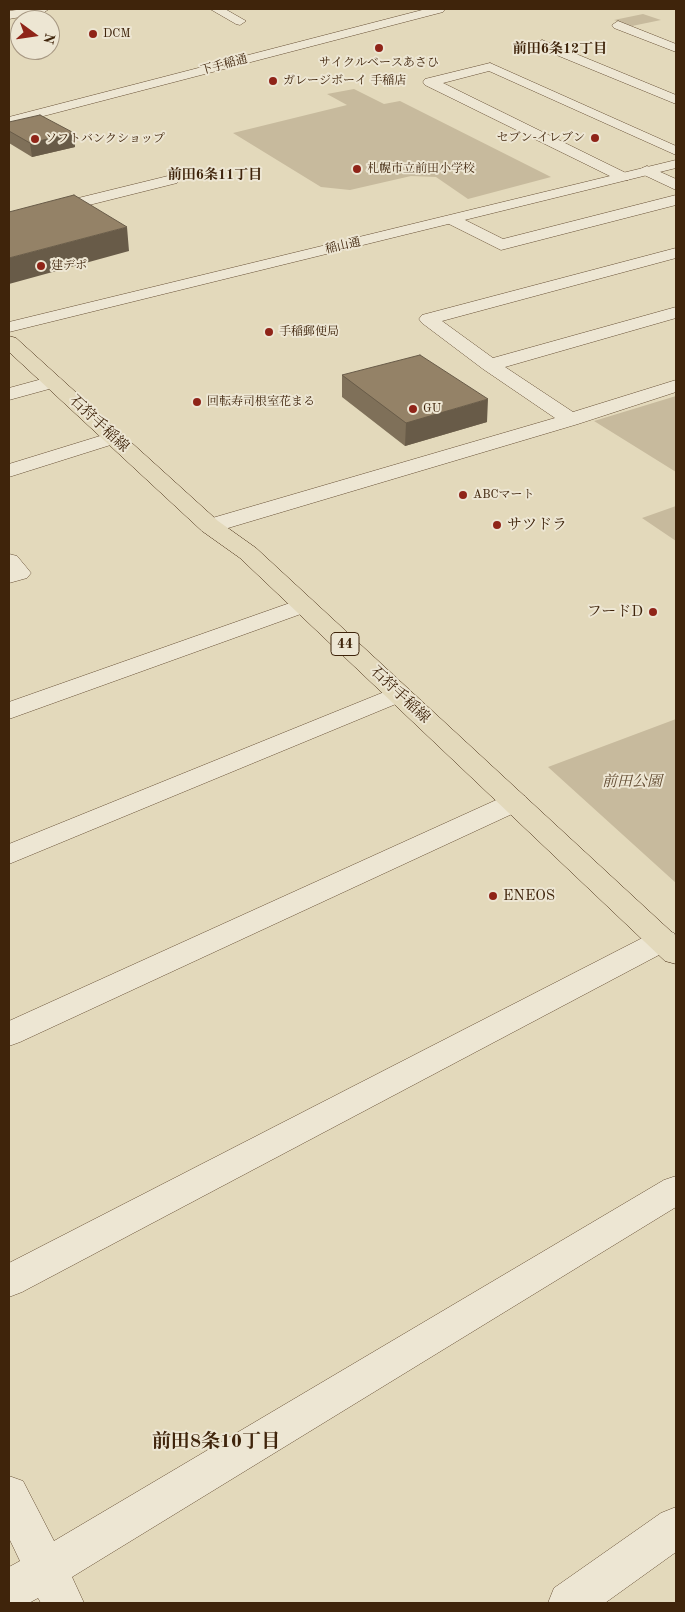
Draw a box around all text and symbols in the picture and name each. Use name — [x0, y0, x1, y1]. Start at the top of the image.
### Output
north arrow — [10, 10, 60, 60]
place label: DCM — [103, 27, 130, 41]
marker: DCM — [87, 28, 99, 40]
text: N — [40, 31, 57, 45]
district label: 前田6条12丁目 — [513, 41, 607, 57]
marker: サイクルベースあさひ — [373, 42, 385, 54]
street label: 下手稲通 — [199, 52, 249, 78]
place label: サイクルベースあさひ — [319, 56, 439, 70]
place label: ガレージボーイ 手稲店 — [283, 74, 406, 88]
marker: ガレージボーイ 手稲店 — [267, 75, 279, 87]
place label: セブン-イレブン — [497, 131, 585, 145]
place label: ソフトバンクショップ — [45, 132, 165, 146]
marker: セブン-イレブン — [589, 132, 601, 144]
marker: ソフトバンクショップ — [29, 133, 41, 145]
place label: 札幌市立前田小学校 — [367, 162, 475, 176]
marker: 札幌市立前田小学校 — [351, 163, 363, 175]
district label: 前田6条11丁目 — [168, 167, 262, 183]
street label: 稲山通 — [324, 235, 362, 257]
place label: 建デポ — [51, 259, 87, 273]
marker: 建デポ — [35, 260, 47, 272]
place label: 手稲郵便局 — [279, 325, 339, 339]
marker: 手稲郵便局 — [263, 326, 275, 338]
street label: 石狩手稲線 — [65, 392, 133, 456]
place label: 回転寿司根室花まる — [207, 395, 315, 409]
marker: 回転寿司根室花まる — [191, 396, 203, 408]
place label: GU — [423, 402, 441, 416]
marker: GU — [407, 403, 419, 415]
place label: ABCマート — [473, 488, 534, 502]
marker: ABCマート — [457, 489, 469, 501]
place label: サツドラ — [507, 516, 567, 534]
marker: サツドラ — [491, 519, 503, 531]
place label: フードD — [587, 603, 643, 621]
marker: フードD — [647, 606, 659, 618]
road number: 44 — [331, 633, 359, 656]
street label: 石狩手稲線 — [366, 663, 434, 727]
park label: 前田公園 — [602, 773, 662, 791]
place label: ENEOS — [503, 887, 555, 905]
marker: ENEOS — [487, 890, 499, 902]
district label: 前田8条10丁目 — [152, 1431, 280, 1453]

